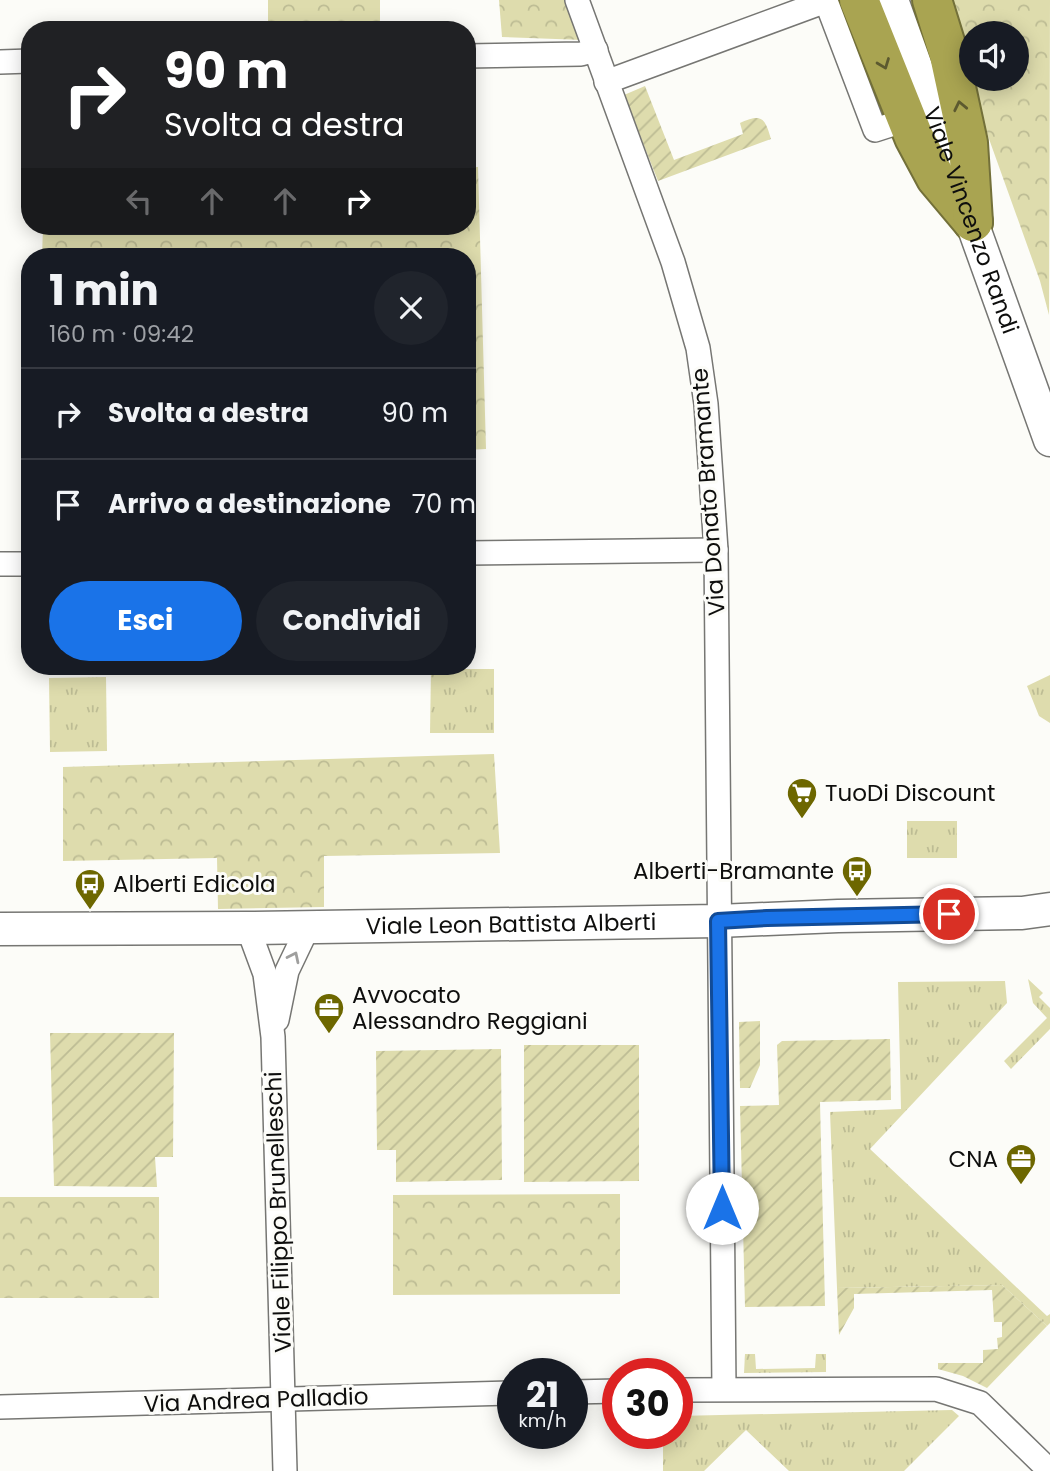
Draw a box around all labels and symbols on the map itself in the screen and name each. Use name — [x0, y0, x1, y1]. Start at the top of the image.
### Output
one-way arrow — [875, 57, 889, 69]
one-way arrow — [954, 100, 968, 112]
street label: Viale Vincenzo Randi — [916, 102, 1026, 338]
street label: Via Donato Bramante — [683, 367, 733, 617]
supermarket icon: TuoDi Discount — [785, 776, 819, 820]
place label: TuoDi Discount — [825, 777, 995, 809]
bus stop icon: Alberti-Bramante — [840, 854, 874, 898]
place label: Alberti-Bramante — [633, 855, 834, 887]
bus stop icon: Alberti Edicola — [73, 867, 107, 911]
place label: Alberti Edicola — [113, 868, 276, 900]
pin — [919, 884, 979, 944]
street label: Viale Leon Battista Alberti — [365, 906, 656, 942]
one-way arrow — [285, 952, 299, 964]
place label: Avvocato Alessandro Reggiani — [352, 979, 588, 1037]
office icon: Avvocato Alessandro Reggiani — [312, 991, 346, 1035]
street label: Viale Filippo Brunelleschi — [257, 1071, 299, 1353]
office icon: CNA — [1004, 1142, 1038, 1186]
place label: CNA — [949, 1143, 998, 1175]
position arrow — [685, 1171, 759, 1245]
speed limit sign: 30 — [602, 1358, 693, 1449]
street label: Via Andrea Palladio — [143, 1380, 369, 1420]

